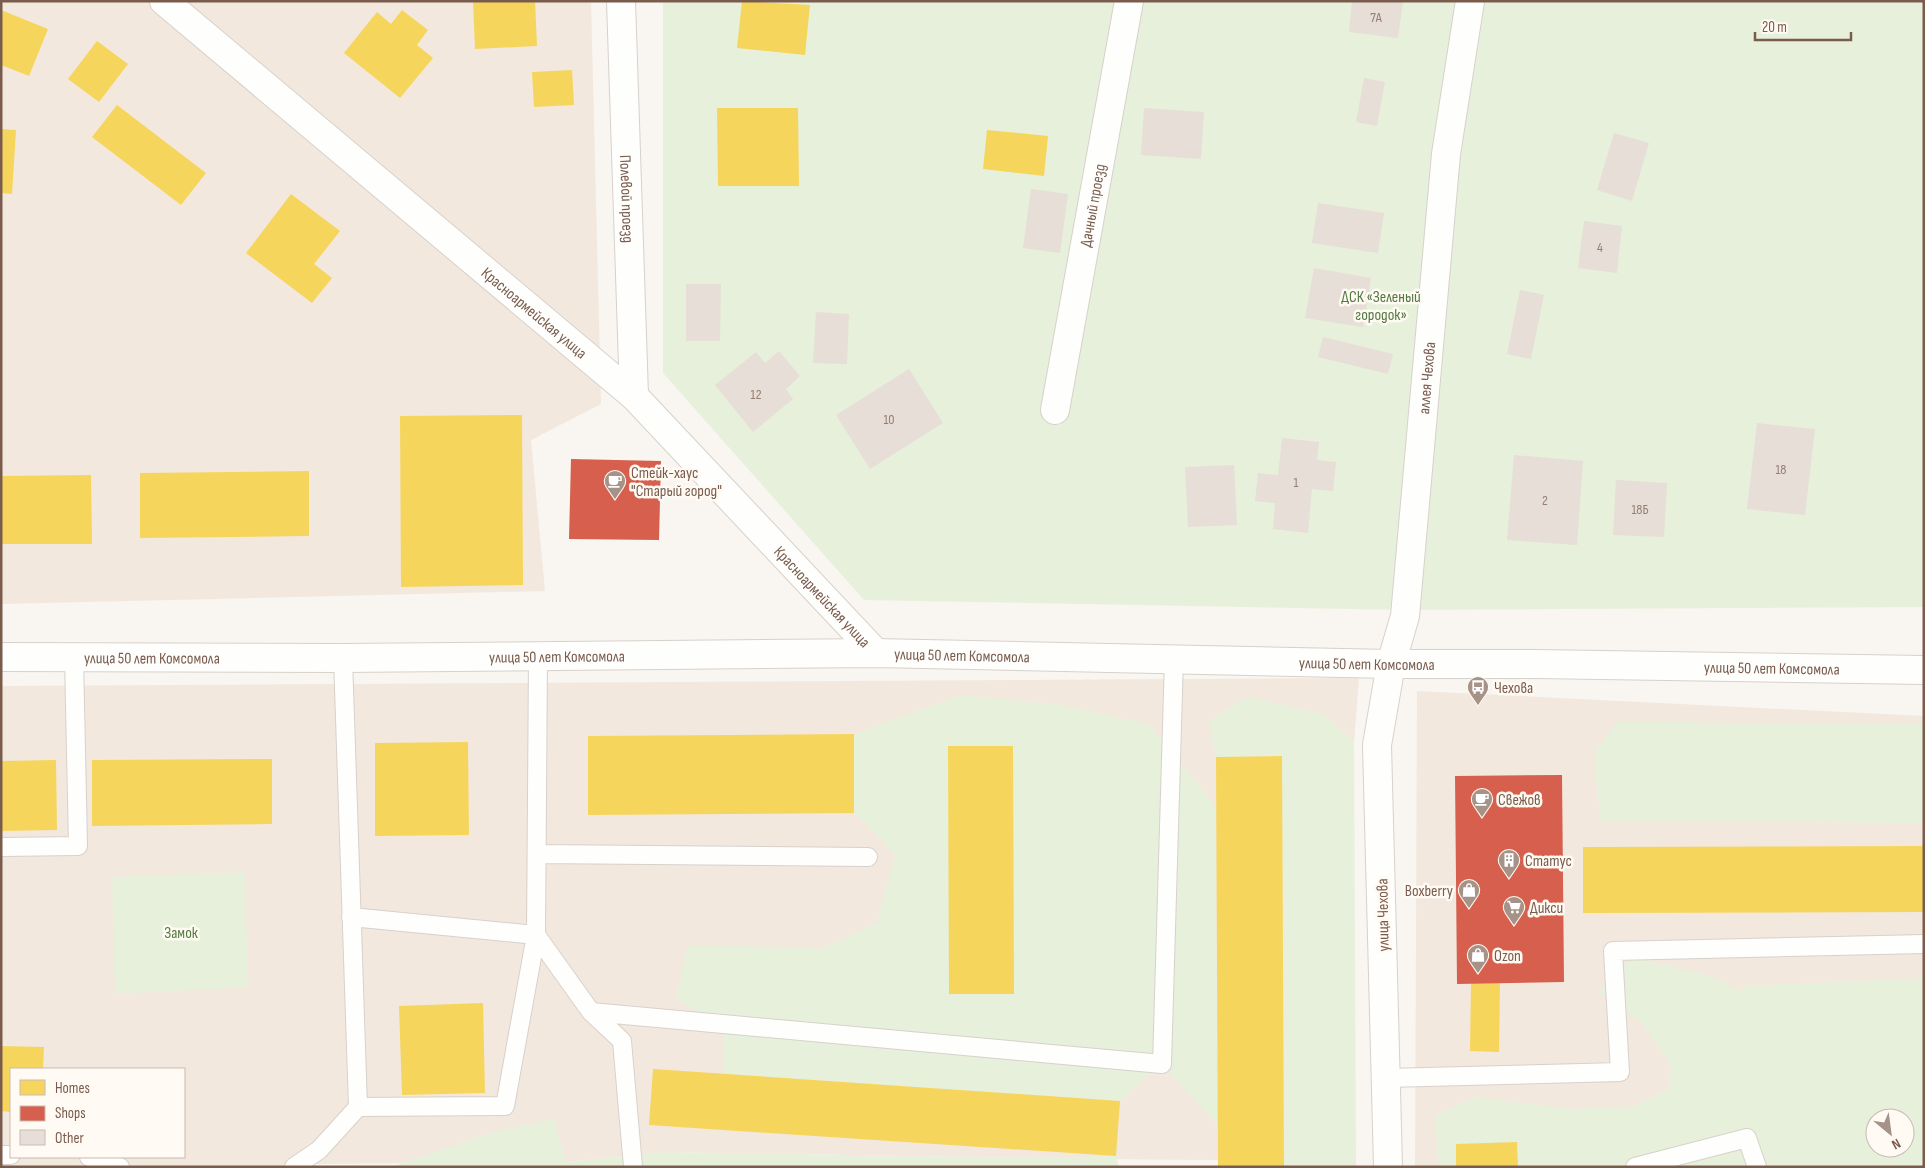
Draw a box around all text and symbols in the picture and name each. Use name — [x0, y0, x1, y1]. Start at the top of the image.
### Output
house number: 7А — [1370, 9, 1383, 26]
scale bar — [1755, 10, 1851, 42]
text: 20 m — [1762, 18, 1787, 37]
street label: Полевой проезд — [615, 154, 637, 243]
street label: Дачный проезд — [1077, 162, 1110, 249]
house number: 4 — [1597, 239, 1603, 256]
street label: Красноармейская улица — [477, 264, 590, 363]
park label: ДСК «Зеленый городок» — [1341, 288, 1421, 325]
street label: аллея Чехова — [1415, 341, 1440, 415]
house number: 12 — [751, 386, 762, 403]
house number: 10 — [883, 411, 895, 428]
house number: 18 — [1775, 461, 1787, 478]
place label: Стейк-хаус "Старый город" — [631, 464, 722, 501]
cafe icon: Стейк-хаус "Старый город" — [603, 469, 627, 500]
house number: 1 — [1294, 474, 1299, 491]
house number: 2 — [1542, 492, 1548, 509]
house number: 18Б — [1631, 501, 1649, 518]
street label: Красноармейская улица — [769, 543, 874, 652]
street label: улица 50 лет Комсомола — [894, 645, 1030, 667]
street label: улица 50 лет Комсомола — [489, 647, 625, 668]
street label: улица 50 лет Комсомола — [84, 649, 220, 669]
street label: улица 50 лет Комсомола — [1299, 654, 1435, 675]
street label: улица 50 лет Комсомола — [1704, 659, 1840, 680]
bus stop icon: Чехова — [1466, 675, 1490, 706]
place label: Чехова — [1494, 679, 1533, 698]
cafe icon: Свежов — [1470, 787, 1494, 818]
place label: Свежов — [1498, 791, 1541, 810]
building icon: Статус — [1497, 848, 1521, 879]
place label: Статус — [1525, 852, 1572, 871]
street label: улица Чехова — [1373, 878, 1394, 952]
shop icon: Boxberry — [1457, 878, 1481, 909]
place label: Boxberry — [1405, 882, 1453, 901]
supermarket icon: Дикси — [1502, 895, 1526, 926]
place label: Дикси — [1530, 899, 1563, 918]
park label: Замок — [164, 924, 199, 943]
shop icon: Ozon — [1466, 943, 1490, 974]
place label: Ozon — [1494, 947, 1521, 966]
legend — [10, 1068, 185, 1158]
text: Homes — [55, 1079, 90, 1098]
text: Shops — [55, 1104, 86, 1123]
north arrow — [1865, 1108, 1915, 1158]
text: Other — [55, 1129, 84, 1148]
text: N — [1889, 1135, 1903, 1153]

